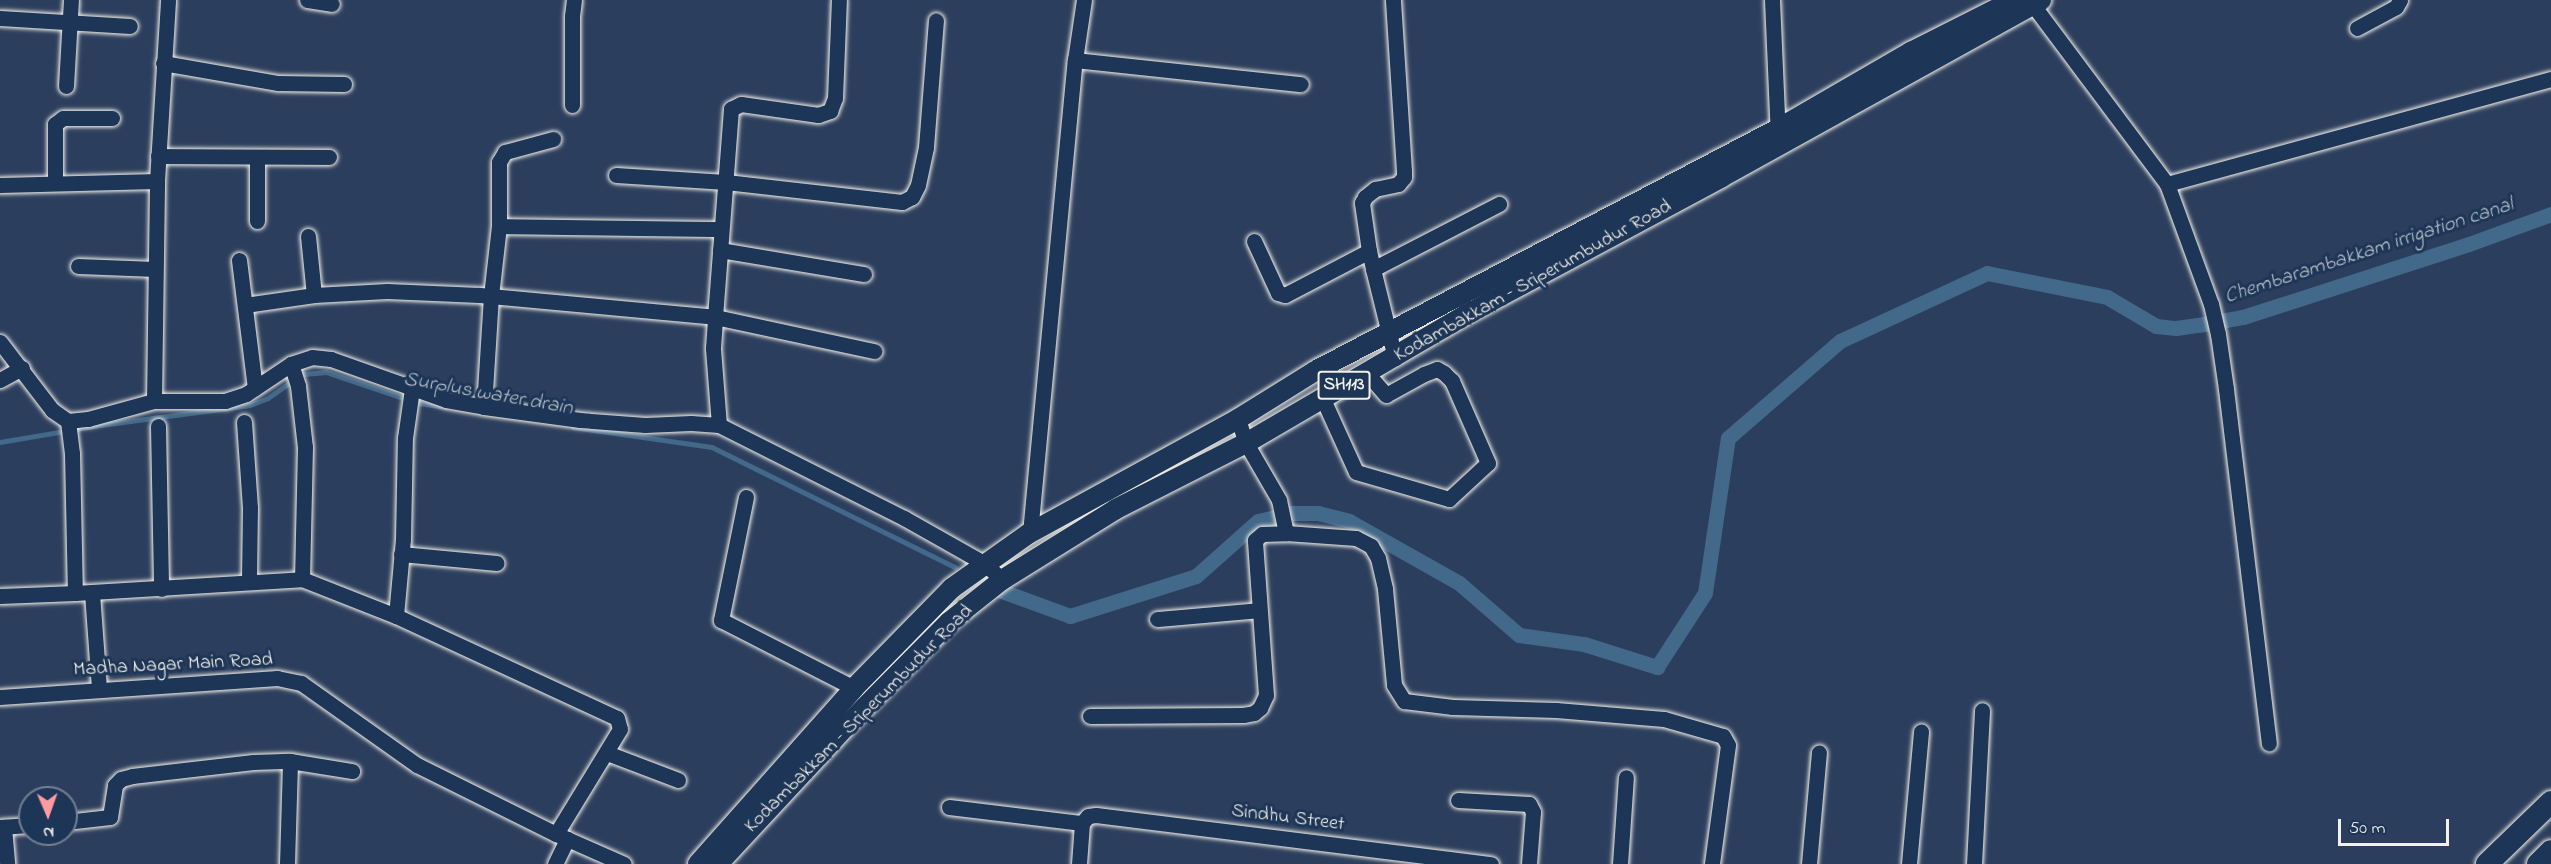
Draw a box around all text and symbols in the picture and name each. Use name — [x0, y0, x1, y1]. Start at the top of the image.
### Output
water label: Chembarambakkam irrigation canal — [2221, 192, 2517, 310]
street label: Kodambakkam – Sriperumbudur Road — [1390, 195, 1676, 367]
water label: Surplus water drain — [401, 367, 575, 421]
road number: SH113 — [1317, 370, 1371, 400]
street label: Kodambakkam – Sriperumbudur Road — [740, 600, 978, 838]
street label: Madha Nagar Main Road — [73, 648, 273, 682]
north arrow — [18, 786, 78, 846]
street label: Sindhu Street — [1230, 799, 1346, 837]
scale bar — [2341, 807, 2452, 845]
text: 50 m — [2349, 816, 2386, 842]
text: N — [43, 820, 54, 844]

